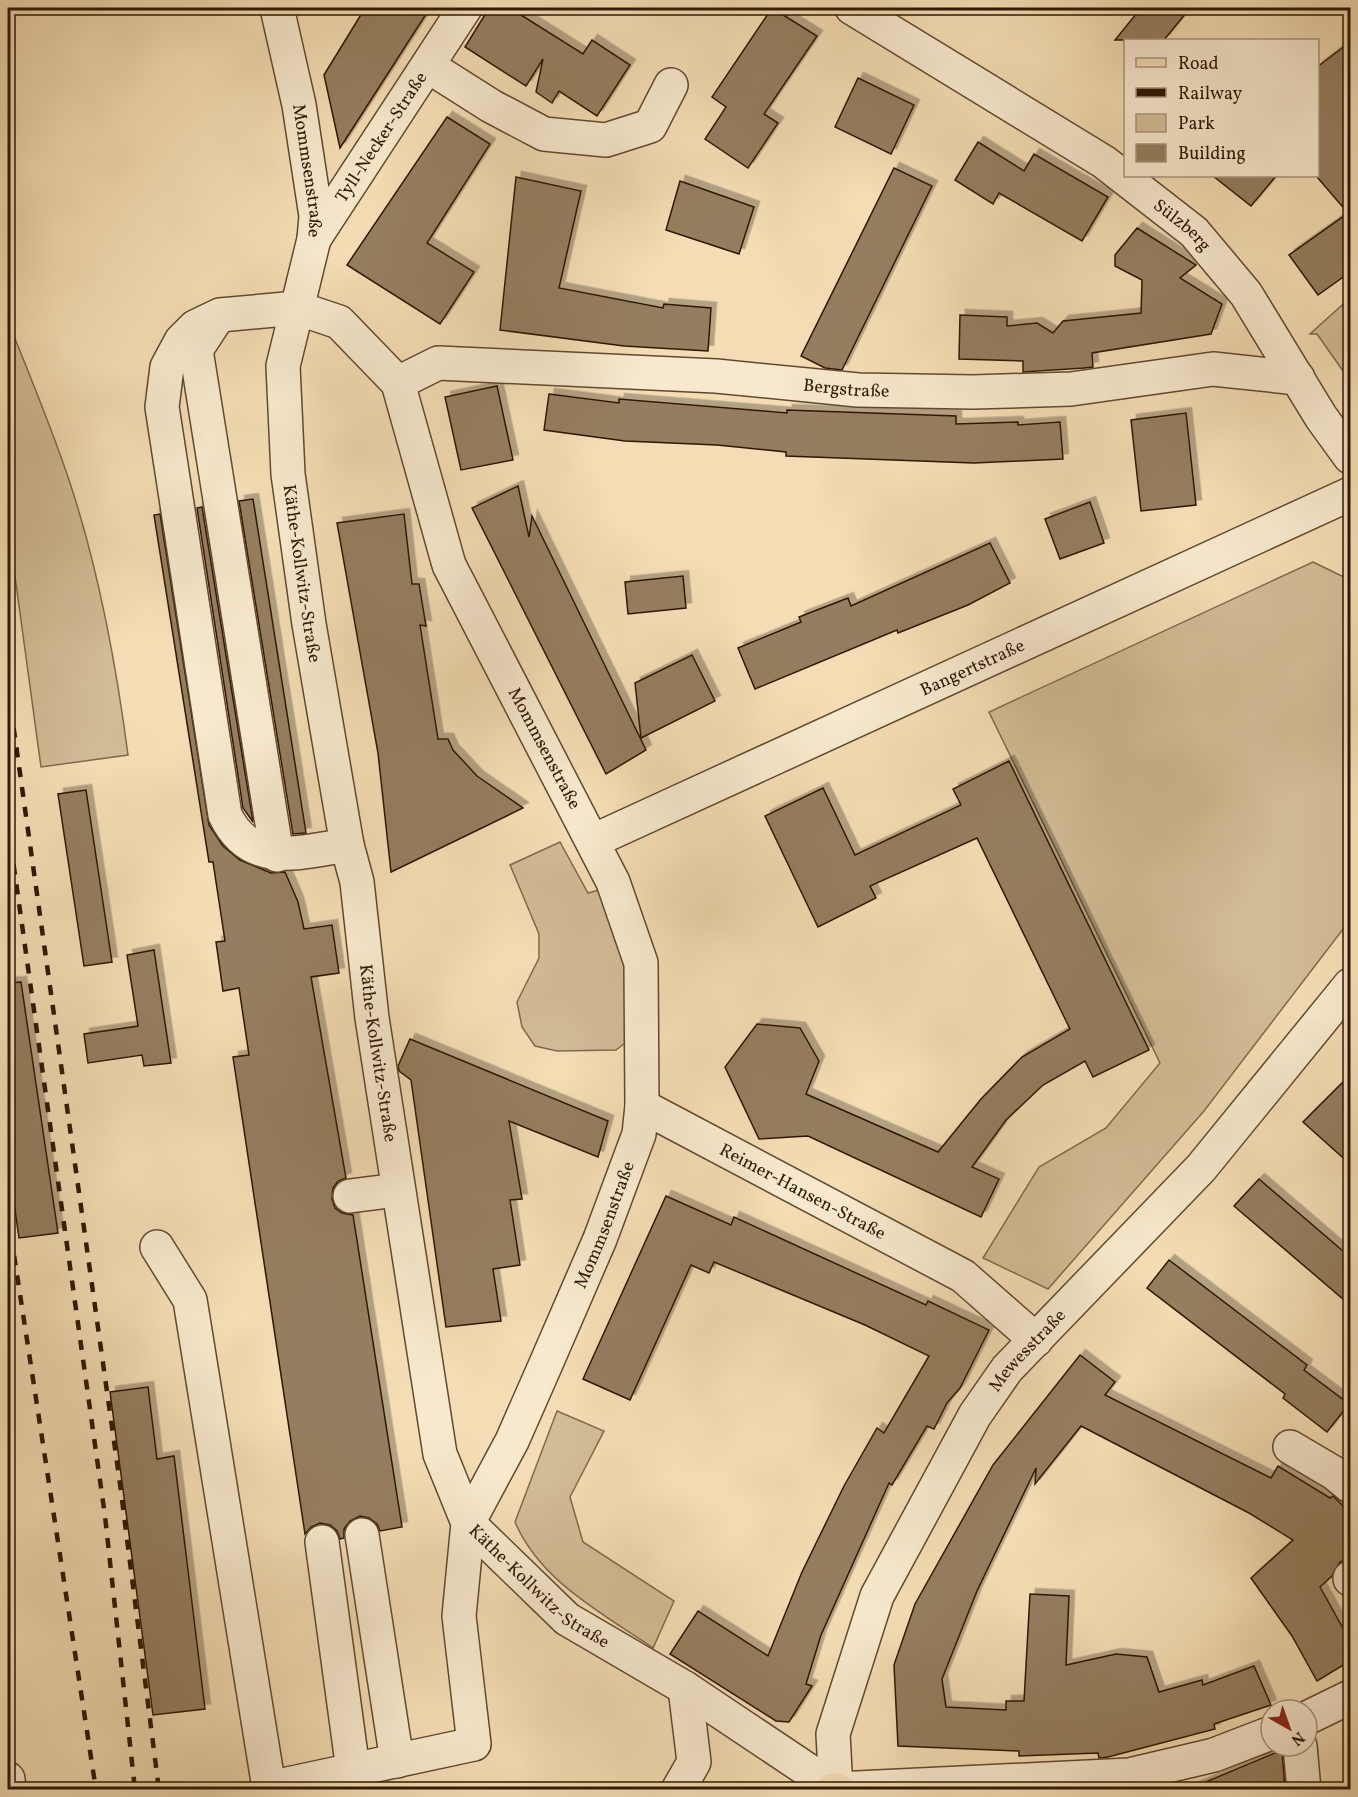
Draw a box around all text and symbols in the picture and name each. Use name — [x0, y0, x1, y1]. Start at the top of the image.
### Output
legend — [1124, 39, 1319, 177]
text: Road — [1178, 52, 1219, 77]
street label: Tyll-Necker-Straße — [330, 67, 434, 208]
text: Railway — [1178, 82, 1242, 107]
street label: Mommsenstraße — [285, 103, 327, 238]
text: Park — [1178, 112, 1215, 137]
text: Building — [1178, 142, 1246, 167]
street label: Sülzberg — [1147, 194, 1216, 257]
street label: Bergstraße — [802, 374, 890, 405]
street label: Käthe-Kollwitz-Straße — [276, 483, 326, 664]
street label: Bangertstraße — [916, 634, 1029, 703]
street label: Mommsenstraße — [501, 683, 586, 814]
street label: Käthe-Kollwitz-Straße — [352, 963, 402, 1144]
street label: Reimer-Hansen-Straße — [715, 1138, 890, 1247]
street label: Mommsenstraße — [569, 1158, 642, 1293]
street label: Mewesstraße — [984, 1304, 1072, 1398]
street label: Käthe-Kollwitz-Straße — [463, 1519, 614, 1655]
north arrow — [1259, 1698, 1319, 1758]
text: N — [1286, 1726, 1309, 1750]

